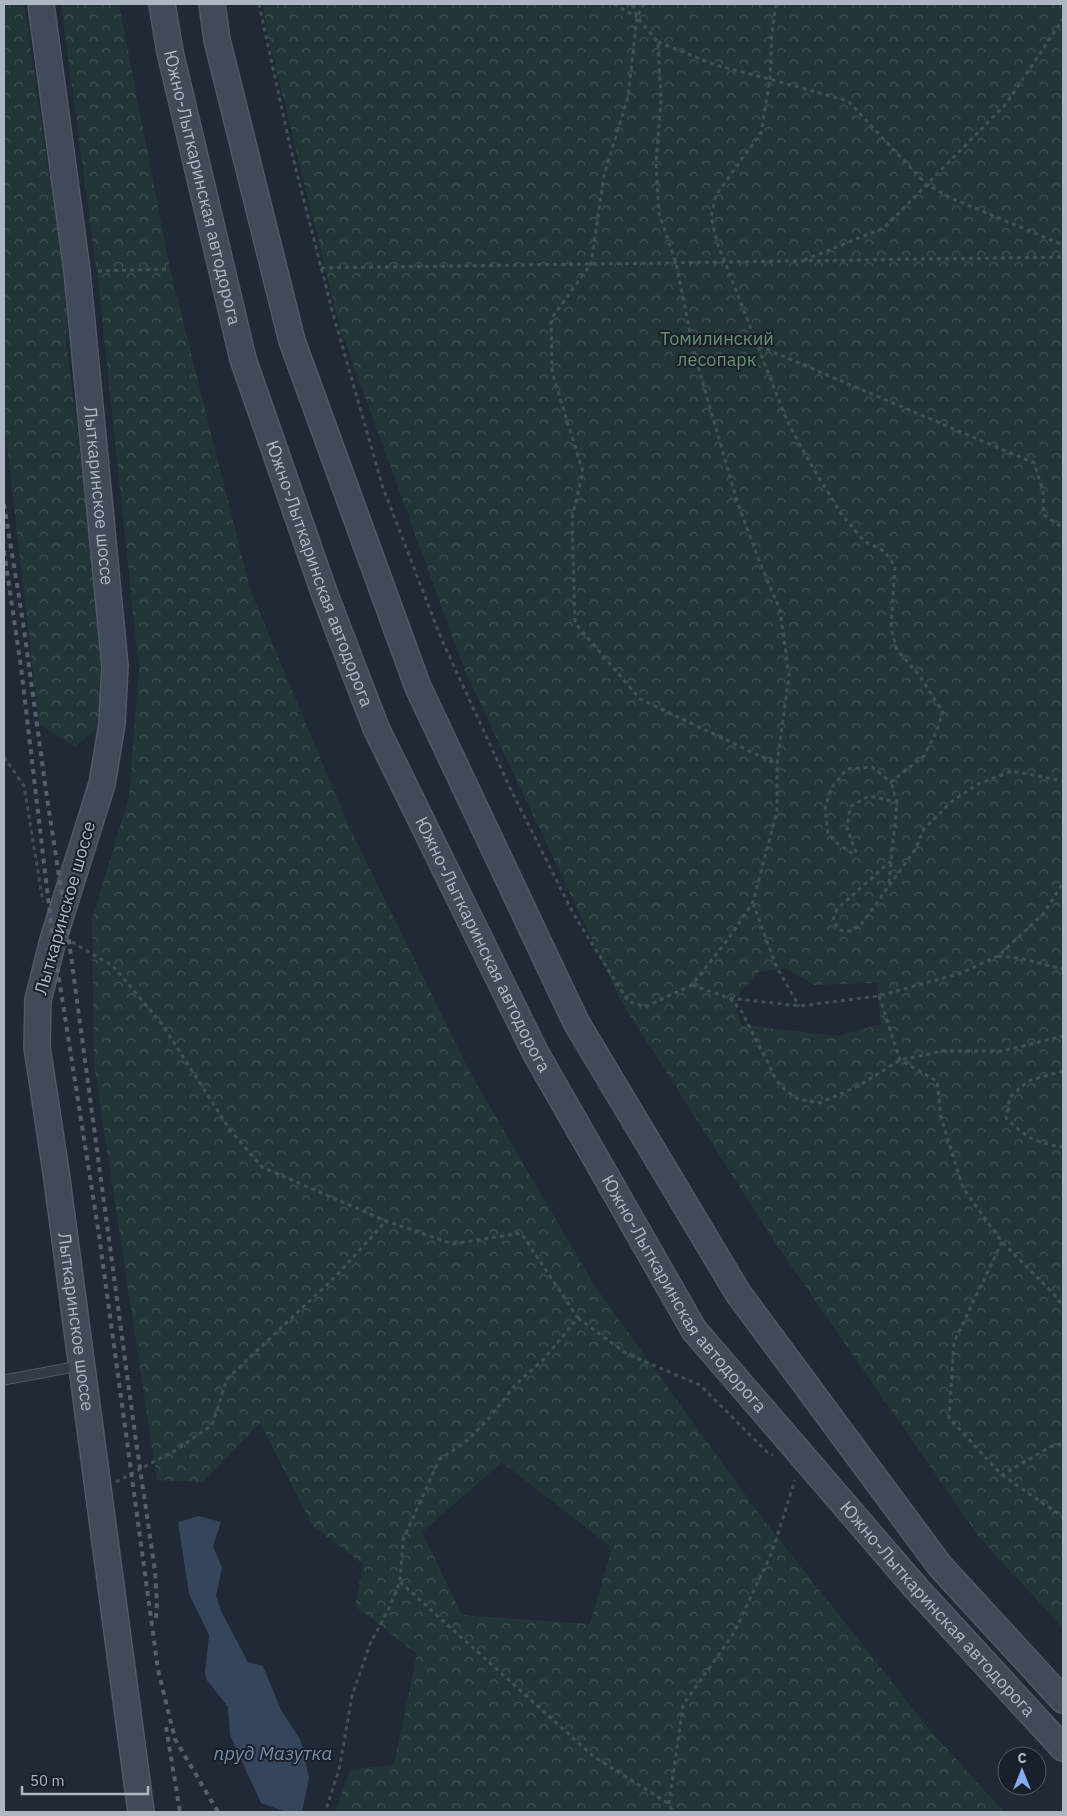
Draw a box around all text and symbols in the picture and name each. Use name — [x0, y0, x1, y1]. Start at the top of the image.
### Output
street label: Южно-Лыткаринская автодорога — [159, 48, 247, 328]
park label: Томилинский лесопарк — [660, 327, 774, 371]
street label: Лыткаринское шоссе — [79, 405, 119, 586]
street label: Южно-Лыткаринская автодорога — [261, 437, 379, 710]
street label: Южно-Лыткаринская автодорога — [410, 813, 556, 1077]
street label: Лыткаринское шоссе — [29, 818, 100, 997]
street label: Южно-Лыткаринская автодорога — [597, 1171, 772, 1417]
street label: Лыткаринское шоссе — [53, 1231, 100, 1413]
street label: Южно-Лыткаринская автодорога — [835, 1496, 1041, 1722]
water label: пруд Мазутка — [214, 1741, 332, 1765]
north arrow — [997, 1746, 1047, 1796]
text: С — [1017, 1749, 1027, 1767]
scale bar — [22, 1764, 149, 1796]
text: 50 m — [30, 1771, 65, 1790]

